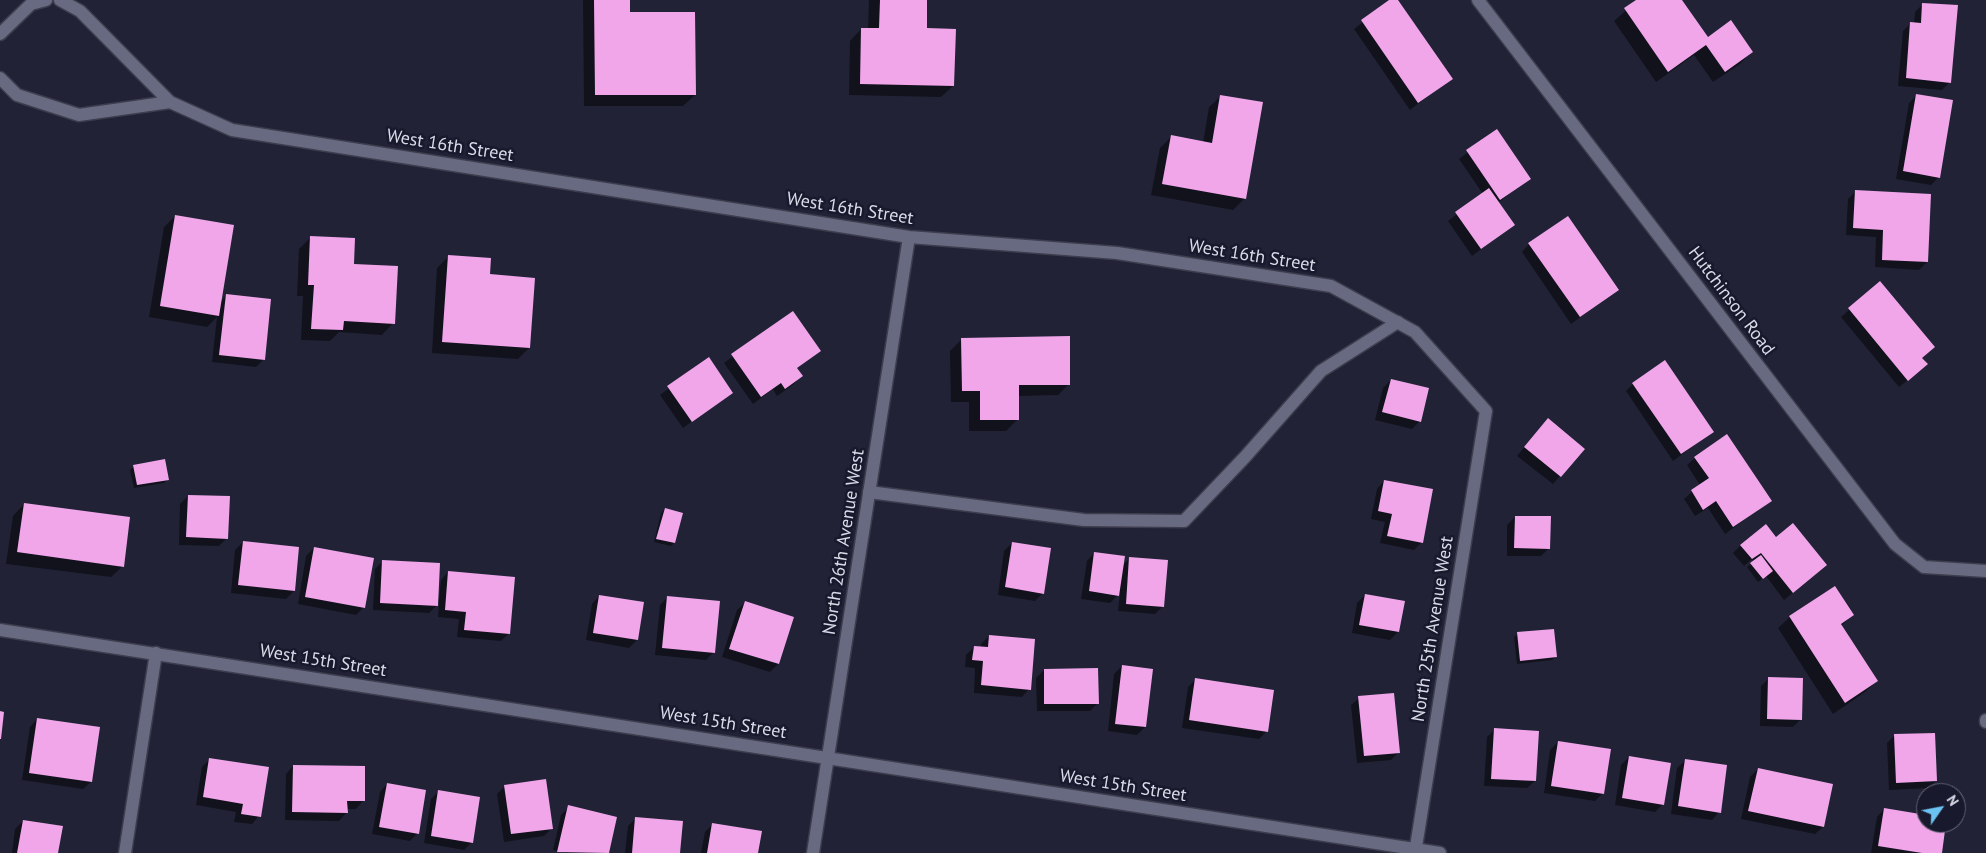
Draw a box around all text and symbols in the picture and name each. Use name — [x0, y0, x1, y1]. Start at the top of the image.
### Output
street label: West 16th Street — [385, 125, 515, 167]
street label: West 16th Street — [785, 188, 915, 230]
street label: West 16th Street — [1187, 235, 1317, 277]
street label: Hutchinson Road — [1683, 242, 1779, 360]
street label: North 26th Avenue West — [819, 448, 869, 636]
street label: North 25th Avenue West — [1408, 535, 1458, 723]
street label: West 15th Street — [258, 640, 388, 682]
street label: West 15th Street — [658, 702, 788, 744]
street label: West 15th Street — [1058, 765, 1188, 807]
north arrow — [1916, 783, 1966, 833]
text: N — [1943, 792, 1963, 809]

